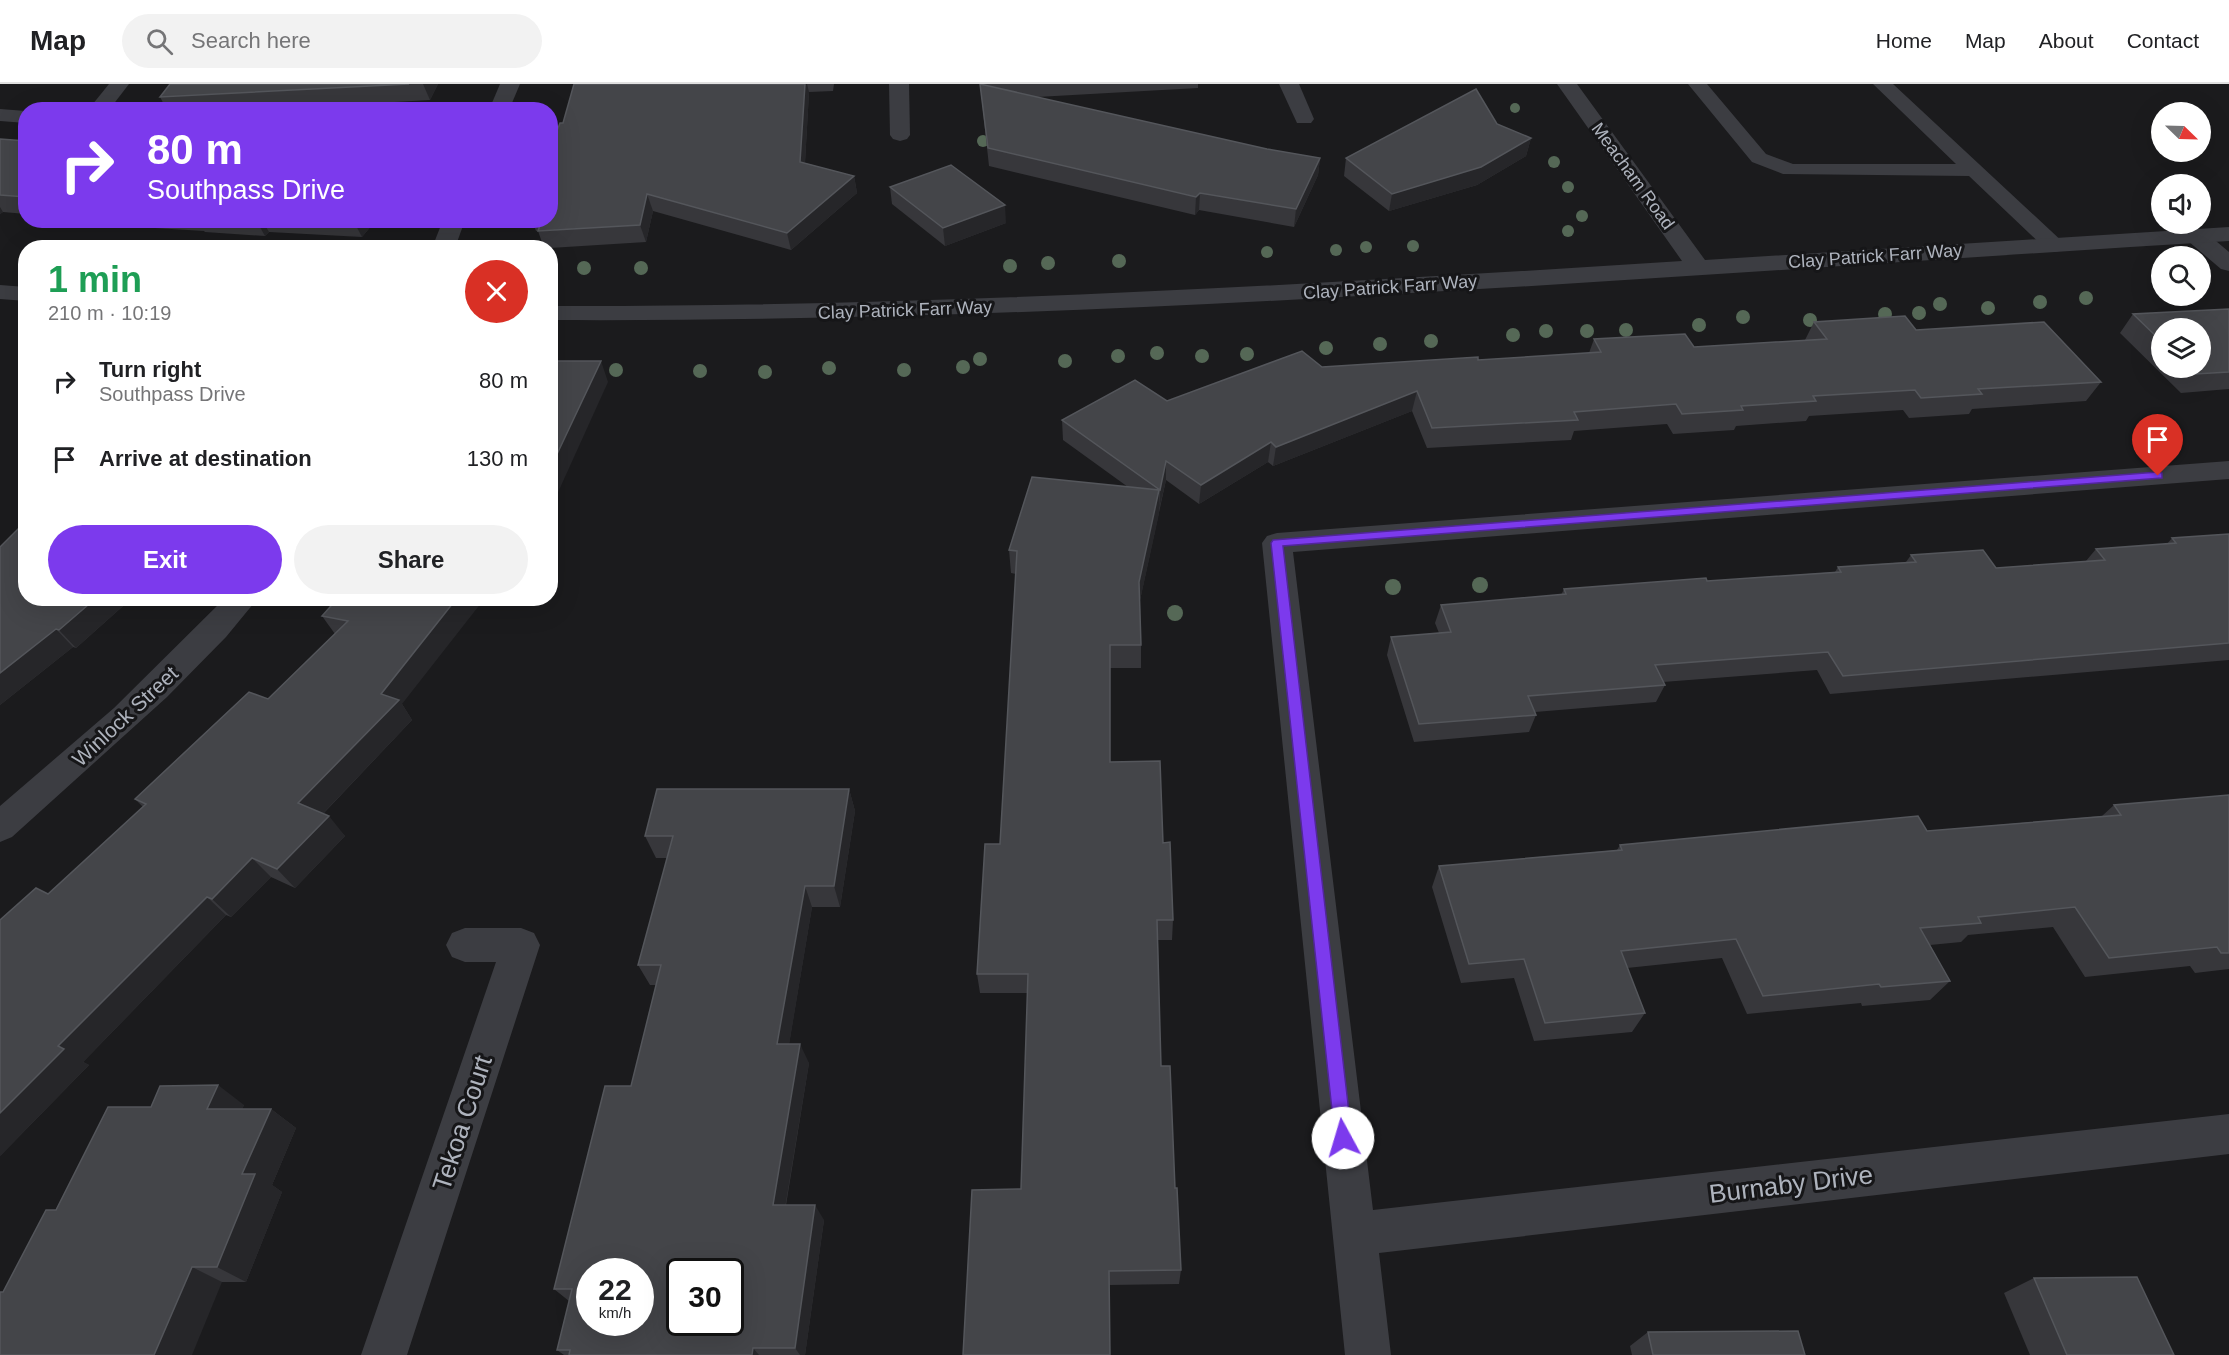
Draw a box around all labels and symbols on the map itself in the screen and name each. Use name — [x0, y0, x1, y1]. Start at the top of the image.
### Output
north arrow — [2151, 102, 2211, 162]
street label: Meacham Road — [1588, 119, 1678, 233]
street label: Clay Patrick Farr Way — [1787, 240, 1963, 272]
street label: Clay Patrick Farr Way — [1302, 271, 1478, 303]
street label: Clay Patrick Farr Way — [818, 297, 992, 323]
pin — [2132, 414, 2183, 476]
street label: Winlock Street — [68, 661, 182, 771]
street label: Tekoa Court — [426, 1051, 498, 1194]
position arrow — [1311, 1106, 1375, 1170]
street label: Burnaby Drive — [1707, 1159, 1875, 1209]
speed limit sign: 30 — [666, 1258, 744, 1336]

